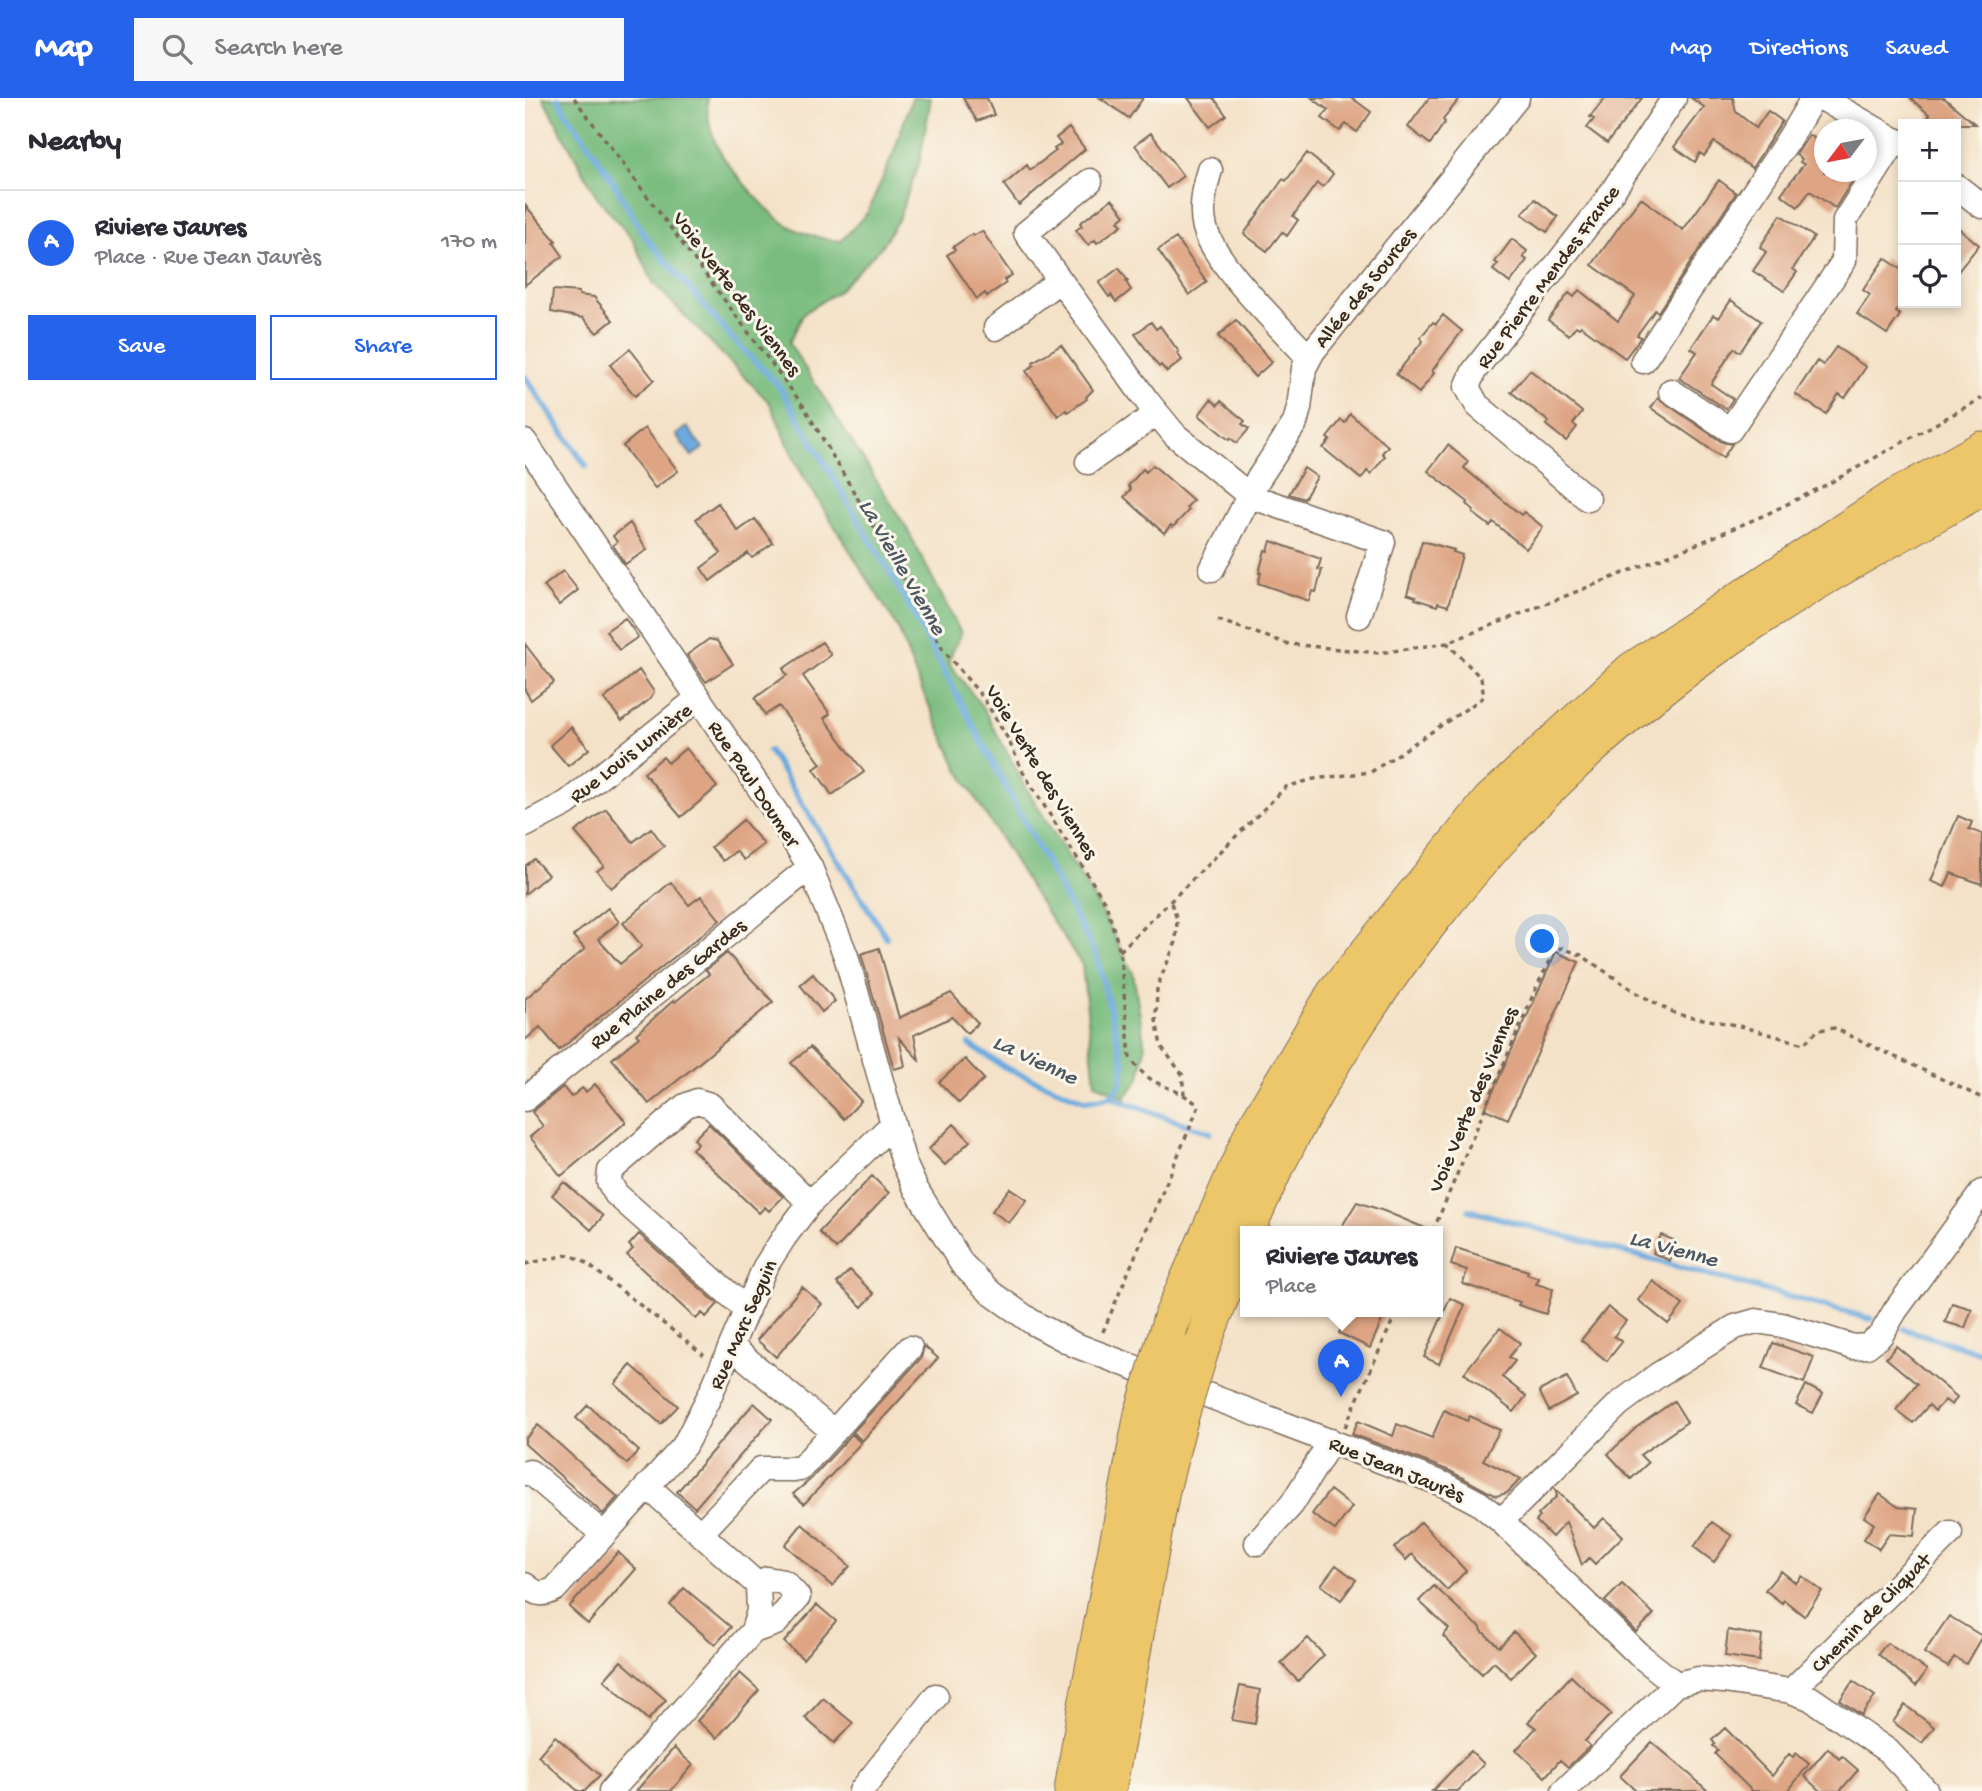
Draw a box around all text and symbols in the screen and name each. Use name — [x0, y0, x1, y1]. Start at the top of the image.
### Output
search box — [134, 18, 624, 81]
text: Map — [35, 30, 92, 68]
icon: search — [158, 30, 196, 68]
text: Search here — [214, 34, 343, 65]
text: Map — [1670, 35, 1712, 64]
text: Directions — [1750, 35, 1848, 64]
text: Saved — [1886, 35, 1947, 64]
north arrow — [1814, 119, 1877, 182]
map controls — [1898, 119, 1961, 308]
button: + — [1898, 119, 1961, 182]
text: Nearby — [28, 126, 121, 161]
street label: Rue Pierre Mendes France — [1473, 180, 1628, 375]
button: − — [1898, 182, 1961, 245]
street label: Voie Verte des Viennes — [665, 207, 806, 383]
text: Riviere Jaures — [95, 214, 246, 245]
street label: Allée des Sources — [1311, 223, 1424, 354]
text: A — [44, 229, 58, 256]
text: 170 m — [441, 229, 497, 256]
text: Place · Rue Jean Jaurès — [95, 245, 321, 272]
button: locate — [1898, 245, 1961, 308]
button: Save — [28, 315, 256, 380]
button: Share — [270, 315, 497, 380]
water label: La Vieille Vienne — [851, 495, 951, 641]
street label: Voie Verte des Viennes — [978, 680, 1103, 865]
street label: Rue Louis Lumière — [566, 698, 699, 810]
street label: Rue Paul Doumer — [701, 717, 804, 854]
street label: Rue Plaine des Gardes — [586, 914, 753, 1056]
your location — [1525, 924, 1559, 958]
street label: Voie Verte des Viennes — [1424, 1003, 1526, 1198]
water label: La Vienne — [988, 1030, 1082, 1093]
popup — [1240, 1226, 1443, 1317]
water label: La Vienne — [1626, 1226, 1721, 1275]
text: Riviere Jaures — [1266, 1243, 1417, 1274]
street label: Rue Marc Seguin — [705, 1257, 785, 1394]
text: Place — [1266, 1274, 1316, 1301]
pin: A — [1318, 1339, 1364, 1397]
street label: Rue Jean Jaurès — [1324, 1433, 1468, 1510]
street label: Chemin de Cliquat — [1807, 1548, 1939, 1680]

